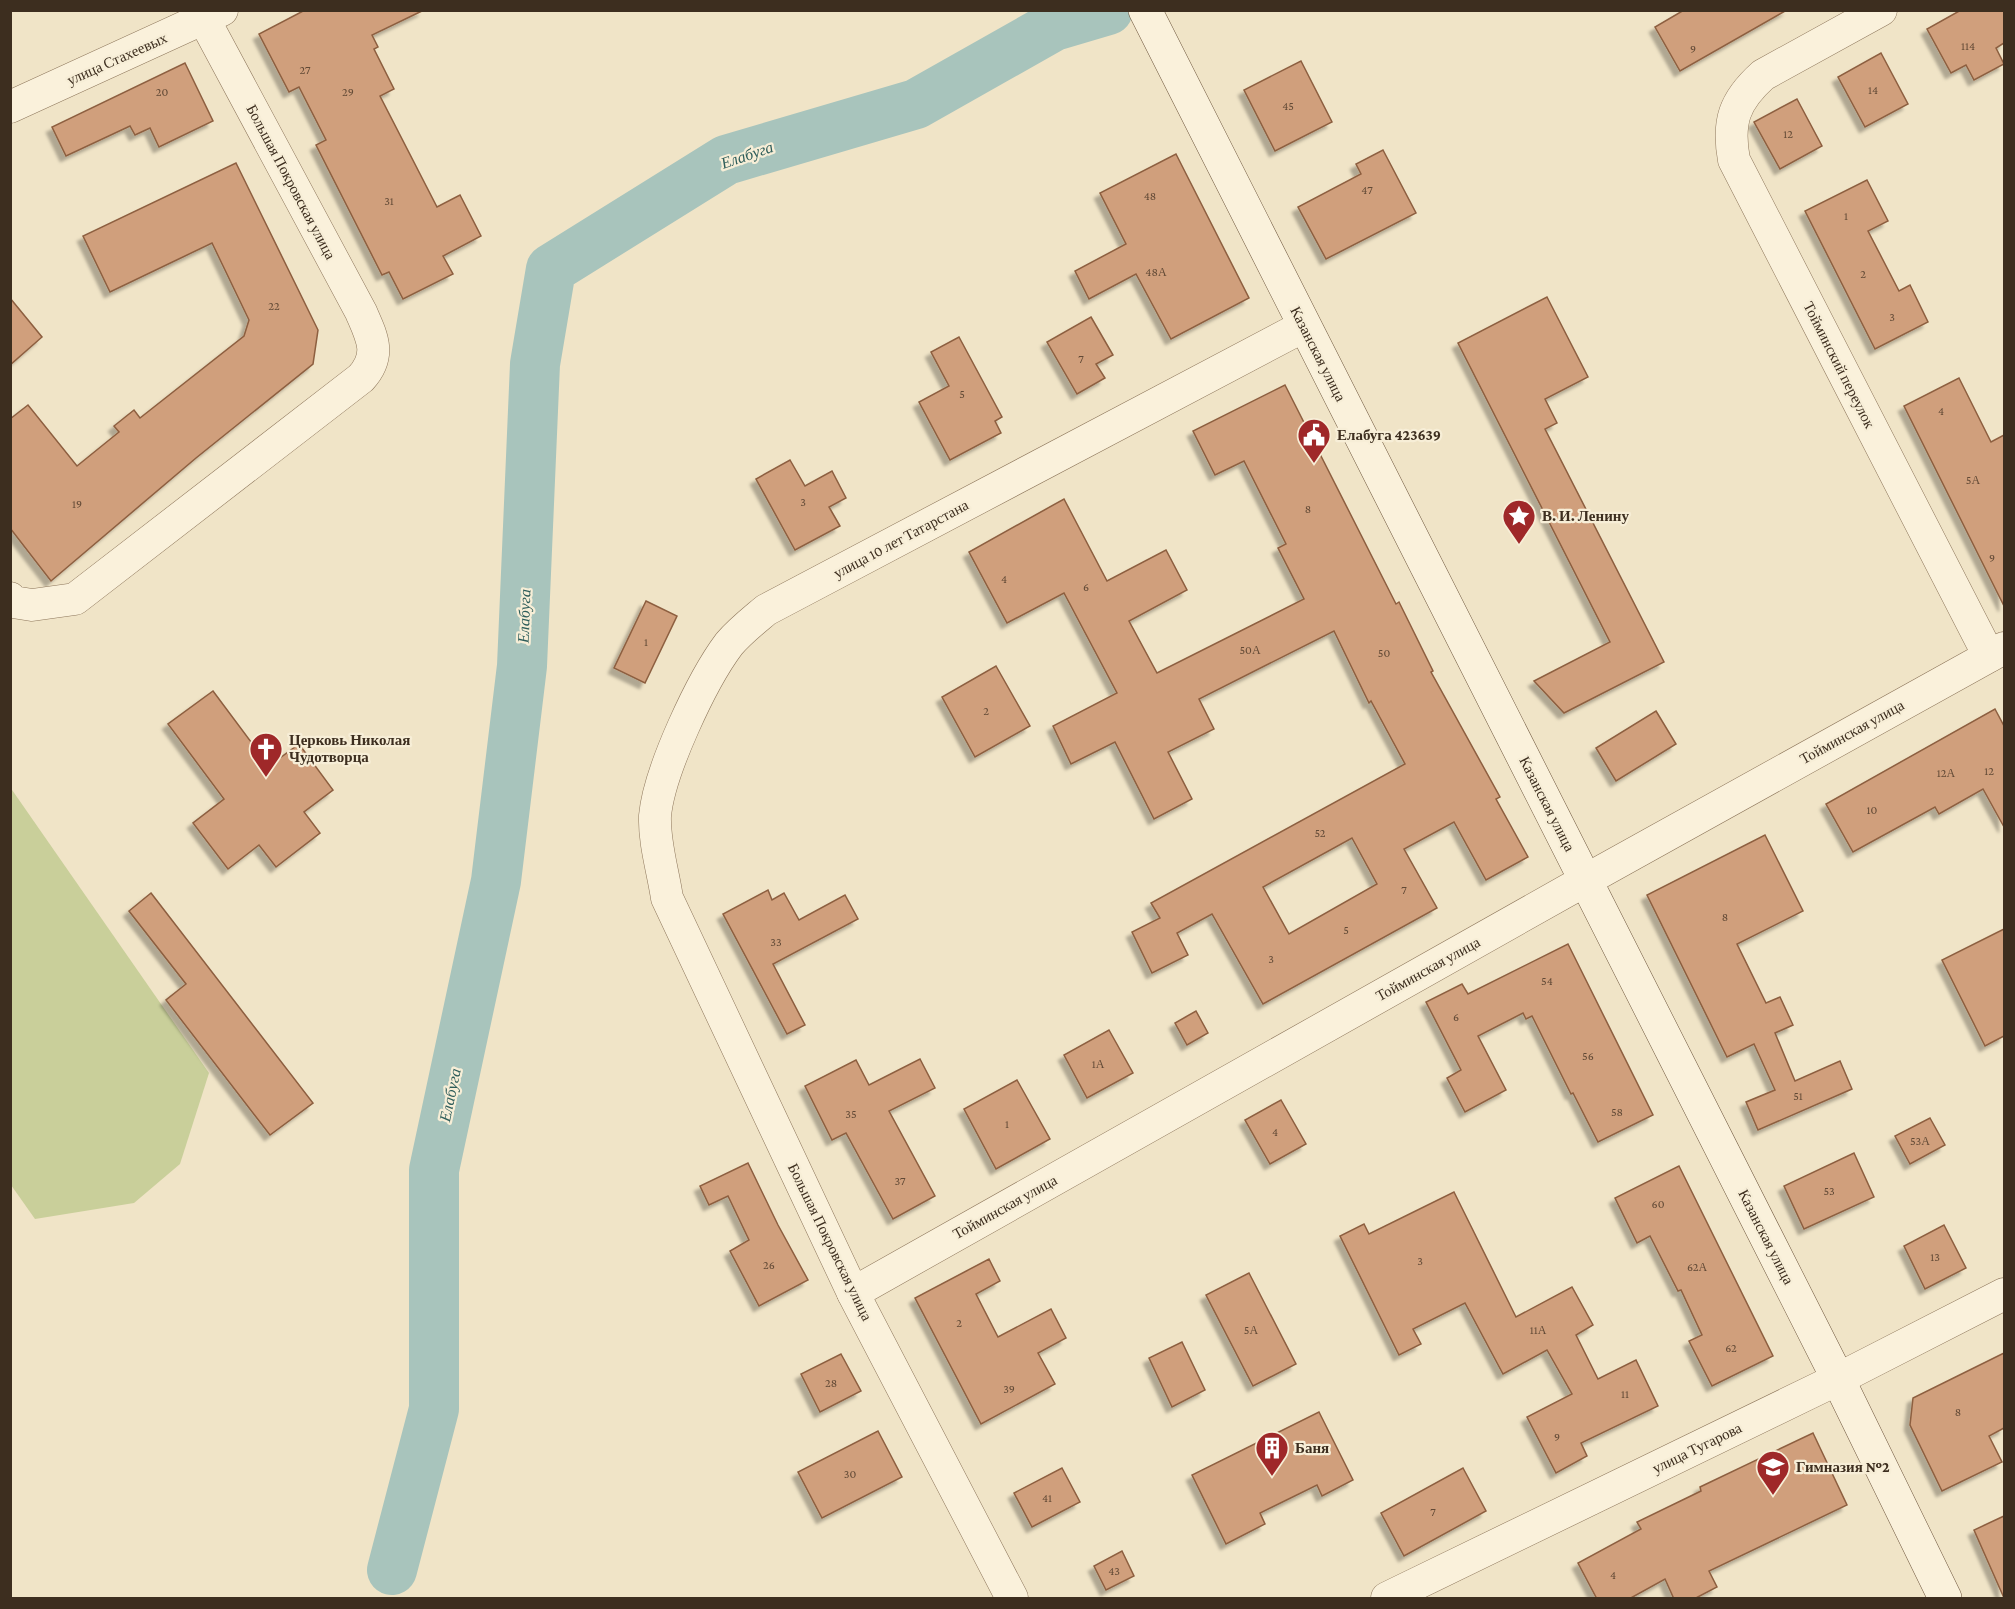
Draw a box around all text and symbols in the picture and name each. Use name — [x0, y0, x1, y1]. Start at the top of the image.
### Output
street label: улица Стахеевых — [64, 29, 170, 88]
house number: 114 — [1961, 39, 1975, 53]
house number: 9 — [1690, 42, 1696, 56]
house number: 27 — [299, 63, 311, 77]
house number: 14 — [1868, 83, 1878, 97]
house number: 20 — [156, 85, 168, 99]
house number: 29 — [342, 85, 354, 99]
house number: 45 — [1282, 99, 1294, 113]
street label: Большая Покровская улица — [243, 102, 339, 262]
house number: 12 — [1783, 127, 1793, 141]
water label: Елабуга — [718, 138, 776, 173]
house number: 47 — [1361, 183, 1373, 197]
house number: 48 — [1144, 189, 1156, 203]
house number: 31 — [384, 194, 394, 208]
house number: 1 — [1844, 209, 1848, 223]
house number: 48А — [1145, 265, 1167, 279]
house number: 2 — [1860, 267, 1866, 281]
house number: 22 — [268, 299, 280, 313]
street label: Тойминский переулок — [1800, 299, 1878, 431]
street label: Казанская улица — [1287, 304, 1349, 404]
house number: 3 — [1889, 310, 1895, 324]
house number: 7 — [1078, 352, 1084, 366]
house number: 5 — [959, 387, 965, 401]
house number: 4 — [1938, 404, 1944, 418]
public building icon: Елабуга 423639 — [1296, 417, 1332, 464]
place label: Елабуга 423639 — [1337, 427, 1441, 443]
house number: 5А — [1966, 473, 1980, 487]
house number: 3 — [800, 495, 806, 509]
street label: улица 10 лет Татарстана — [831, 496, 971, 581]
house number: 19 — [72, 497, 82, 511]
place icon: В. И. Ленину — [1501, 498, 1537, 545]
house number: 8 — [1305, 502, 1311, 516]
place label: В. И. Ленину — [1542, 508, 1629, 524]
house number: 9 — [1989, 551, 1995, 565]
house number: 4 — [1001, 572, 1007, 586]
house number: 6 — [1083, 580, 1089, 594]
water label: Елабуга — [515, 589, 534, 644]
house number: 1 — [644, 635, 648, 649]
house number: 50А — [1239, 643, 1261, 657]
house number: 50 — [1378, 646, 1390, 660]
street label: Тойминская улица — [1797, 697, 1907, 767]
house number: 2 — [983, 704, 989, 718]
church icon: Церковь Николая Чудотворца — [248, 731, 284, 778]
place label: Церковь Николая Чудотворца — [289, 732, 410, 765]
street label: Казанская улица — [1516, 754, 1578, 854]
house number: 12 — [1984, 764, 1994, 778]
house number: 12А — [1937, 766, 1956, 780]
house number: 10 — [1867, 803, 1878, 817]
house number: 52 — [1314, 826, 1326, 840]
house number: 7 — [1401, 883, 1407, 897]
house number: 8 — [1722, 910, 1728, 924]
house number: 5 — [1343, 923, 1349, 937]
street label: Тойминская улица — [1373, 934, 1483, 1004]
house number: 33 — [770, 935, 782, 949]
house number: 3 — [1268, 952, 1274, 966]
house number: 54 — [1541, 974, 1553, 988]
house number: 6 — [1453, 1010, 1459, 1024]
house number: 56 — [1582, 1049, 1594, 1063]
house number: 1А — [1092, 1057, 1105, 1071]
water label: Елабуга — [436, 1067, 465, 1124]
house number: 51 — [1793, 1089, 1803, 1103]
house number: 58 — [1611, 1105, 1623, 1119]
house number: 35 — [845, 1107, 857, 1121]
house number: 1 — [1005, 1117, 1009, 1131]
house number: 4 — [1272, 1125, 1278, 1139]
house number: 53А — [1910, 1134, 1930, 1148]
street label: Большая Покровская улица — [785, 1161, 875, 1324]
street label: Тойминская улица — [950, 1172, 1060, 1242]
house number: 37 — [894, 1174, 906, 1188]
house number: 53 — [1823, 1184, 1835, 1198]
street label: Казанская улица — [1735, 1187, 1797, 1287]
house number: 60 — [1652, 1197, 1665, 1211]
house number: 13 — [1930, 1250, 1940, 1264]
house number: 3 — [1417, 1254, 1423, 1268]
house number: 26 — [763, 1258, 775, 1272]
house number: 62А — [1687, 1260, 1707, 1274]
house number: 2 — [956, 1316, 962, 1330]
house number: 5А — [1244, 1323, 1258, 1337]
house number: 11А — [1530, 1323, 1547, 1337]
house number: 62 — [1725, 1341, 1737, 1355]
house number: 28 — [825, 1376, 837, 1390]
house number: 39 — [1003, 1382, 1015, 1396]
house number: 11 — [1621, 1387, 1629, 1401]
house number: 8 — [1955, 1405, 1961, 1419]
street label: улица Тугарова — [1650, 1419, 1744, 1476]
building icon: Баня — [1254, 1430, 1290, 1477]
house number: 9 — [1554, 1430, 1560, 1444]
place label: Баня — [1295, 1440, 1329, 1456]
school or university icon: Гимназия №2 — [1755, 1449, 1791, 1496]
place label: Гимназия №2 — [1796, 1459, 1890, 1475]
house number: 30 — [844, 1467, 856, 1481]
house number: 41 — [1042, 1491, 1052, 1505]
house number: 7 — [1430, 1505, 1436, 1519]
house number: 43 — [1108, 1564, 1120, 1578]
house number: 4 — [1610, 1568, 1616, 1582]

